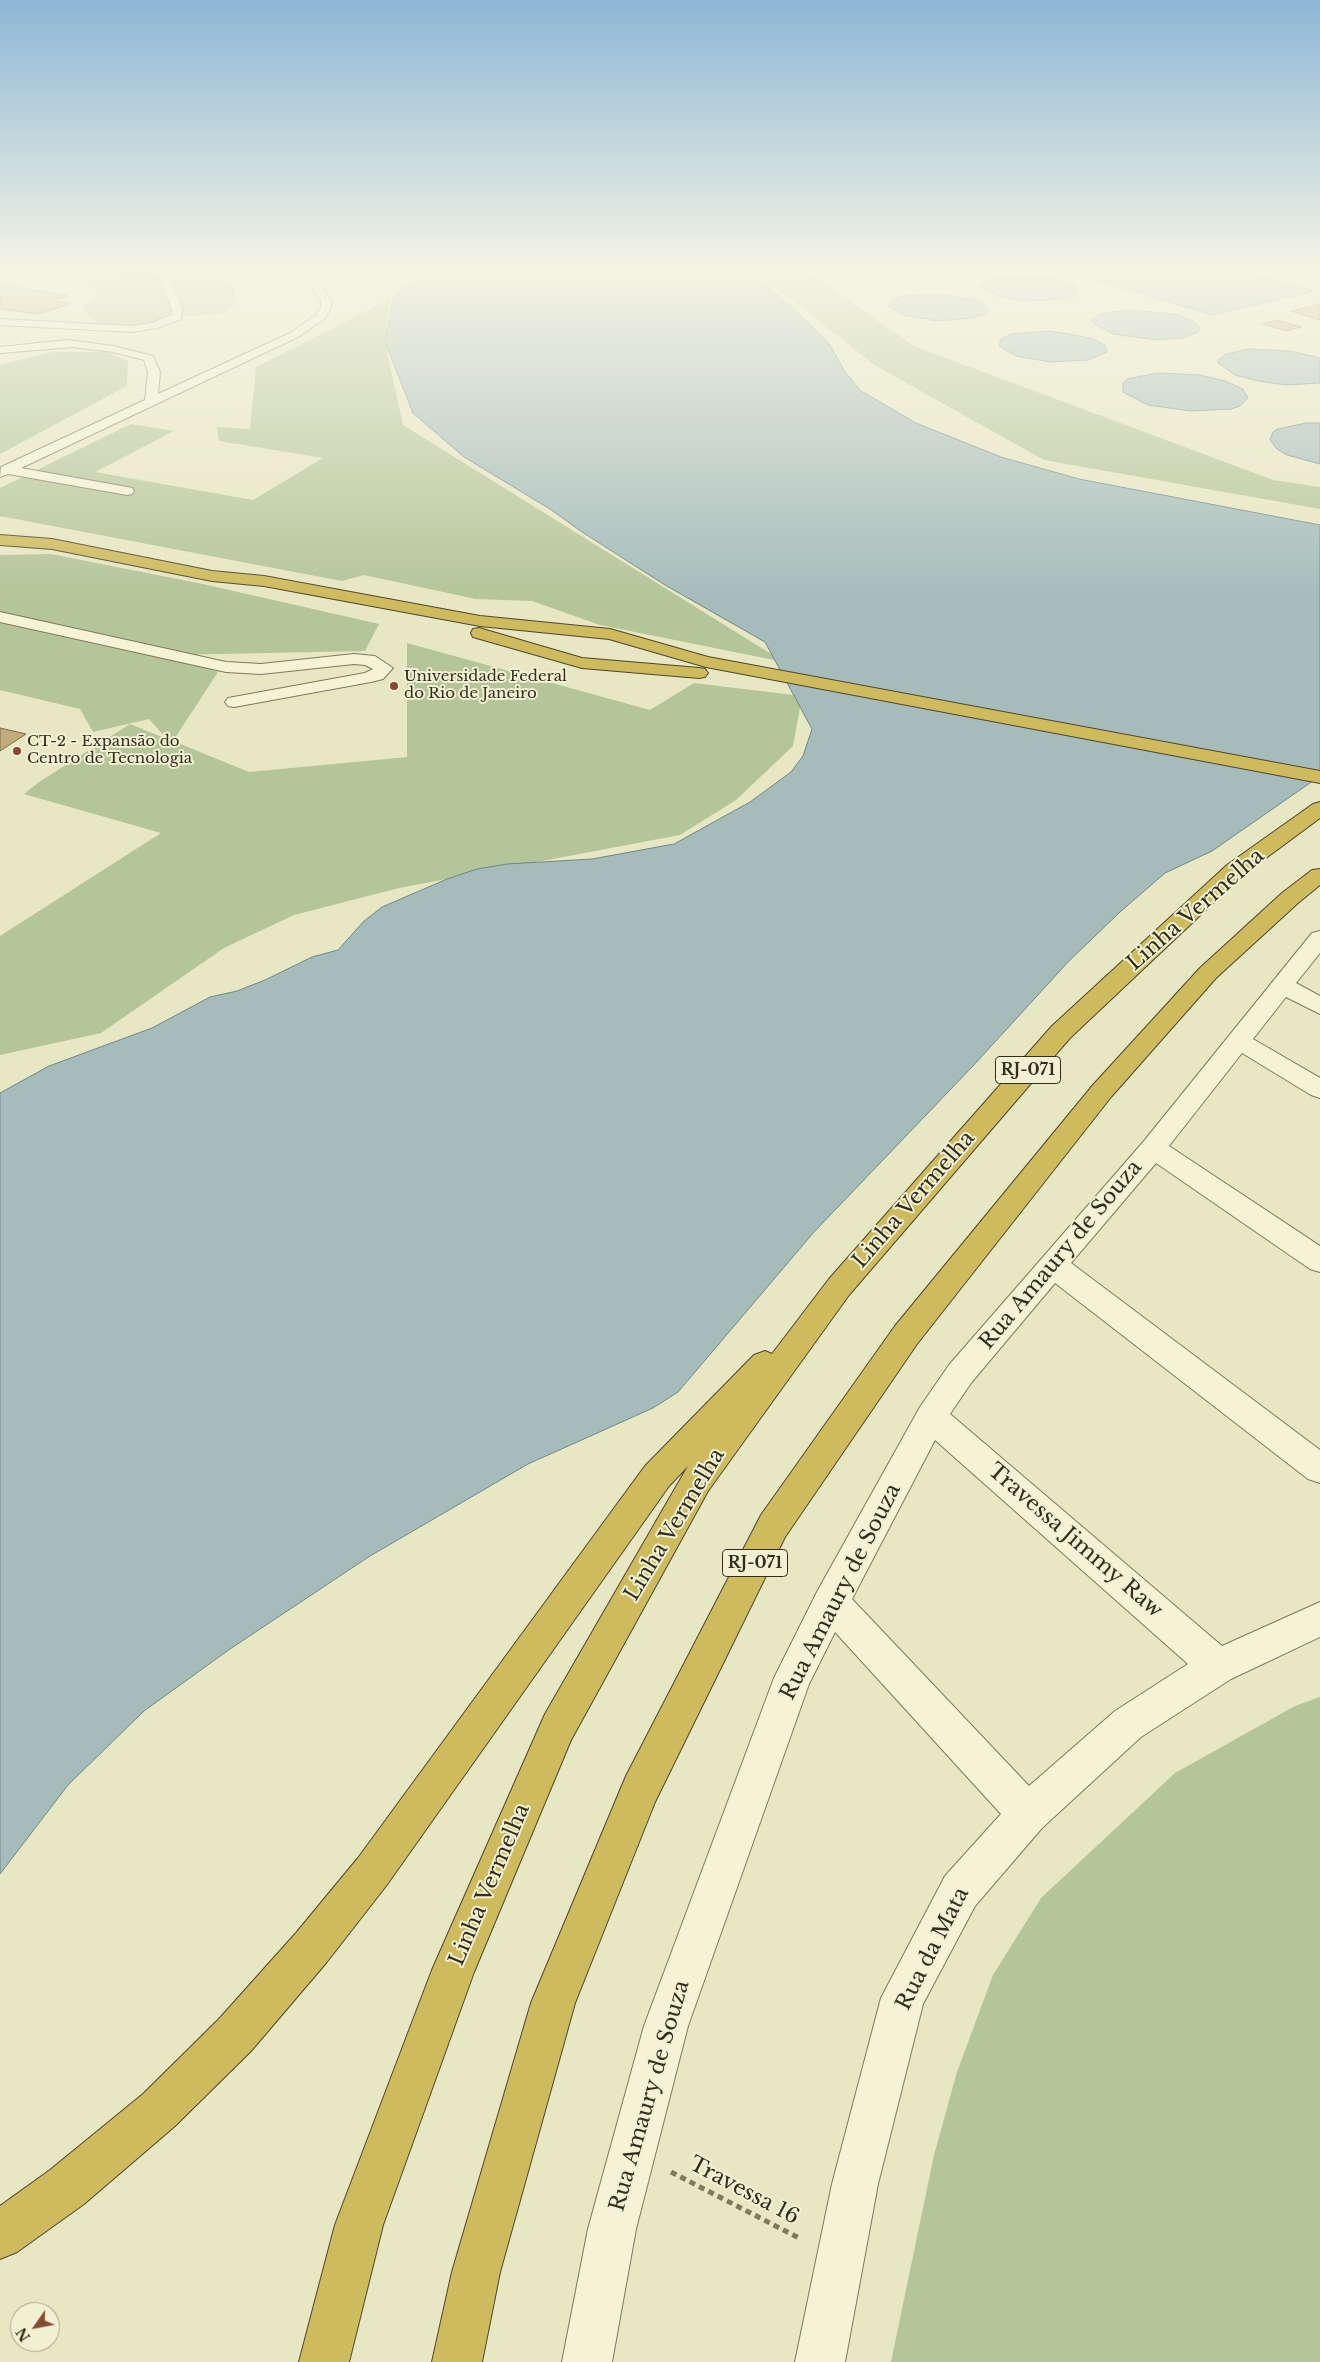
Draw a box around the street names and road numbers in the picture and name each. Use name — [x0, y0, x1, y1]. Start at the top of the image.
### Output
street label: Linha Vermelha — [1122, 844, 1270, 976]
road number: RJ-071 — [996, 1056, 1060, 1084]
street label: Linha Vermelha — [848, 1126, 980, 1274]
street label: Rua Amaury de Souza — [975, 1155, 1147, 1355]
street label: Linha Vermelha — [620, 1444, 730, 1606]
street label: Travessa Jimmy Raw — [983, 1458, 1167, 1624]
street label: Rua Amaury de Souza — [775, 1480, 907, 1704]
road number: RJ-071 — [722, 1550, 788, 1576]
street label: Linha Vermelha — [445, 1800, 535, 1970]
street label: Rua da Mata — [891, 1883, 975, 2015]
street label: Rua Amaury de Souza — [605, 1978, 695, 2214]
street label: Travessa 16 — [685, 2152, 803, 2230]

